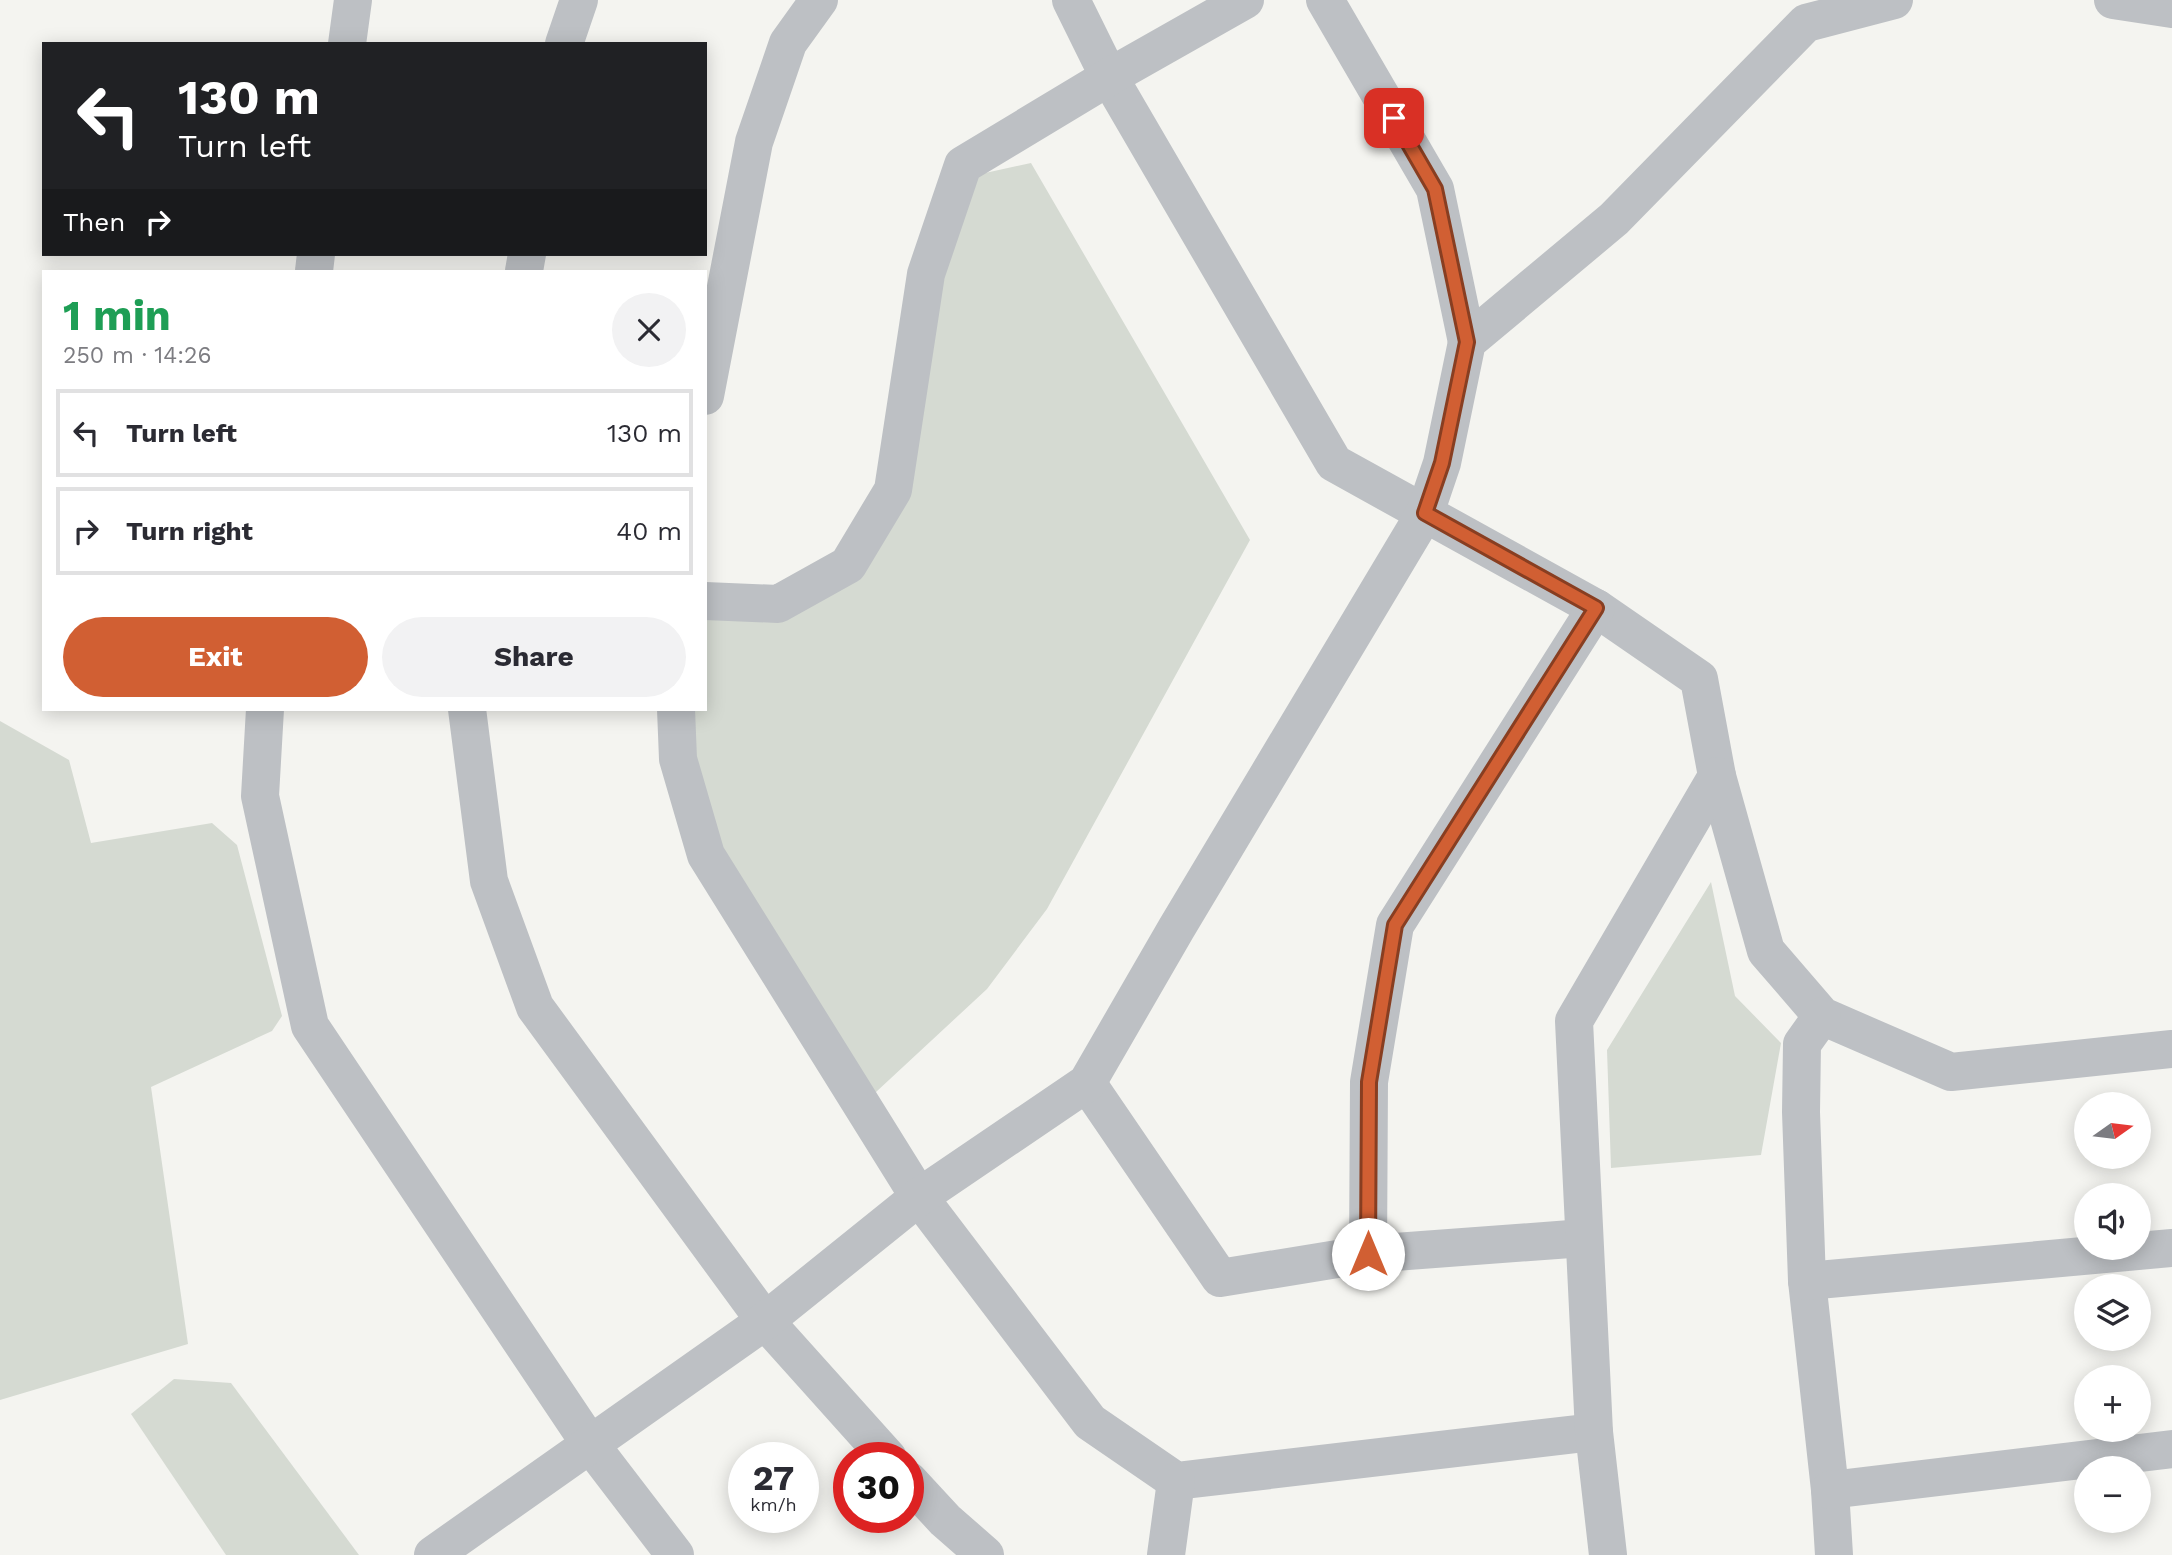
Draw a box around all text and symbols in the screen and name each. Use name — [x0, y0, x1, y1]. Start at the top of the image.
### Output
text: 130 m — [178, 68, 320, 126]
icon: left — [63, 70, 154, 161]
pin — [1364, 88, 1424, 148]
icon: arrive — [1375, 99, 1413, 137]
text: Turn left — [178, 127, 311, 165]
icon: right — [139, 203, 177, 241]
text: Then — [63, 207, 125, 237]
text: 1 min — [63, 291, 171, 340]
button: close — [612, 293, 686, 367]
text: 250 m · 14:26 — [63, 342, 212, 369]
icon: left — [67, 414, 105, 452]
text: Turn left — [126, 418, 237, 448]
text: 130 m — [607, 418, 682, 448]
icon: right — [67, 512, 105, 550]
text: Turn right — [126, 516, 253, 546]
text: 40 m — [616, 516, 682, 546]
button: Exit — [63, 617, 368, 697]
button: Share — [382, 617, 686, 697]
north arrow — [2074, 1092, 2151, 1169]
map controls — [2074, 1092, 2151, 1533]
button: sound — [2074, 1183, 2151, 1260]
position arrow — [1331, 1217, 1405, 1291]
button: layers — [2074, 1274, 2151, 1351]
button: + — [2074, 1365, 2151, 1442]
speed limit sign: 30 — [833, 1442, 924, 1533]
button: − — [2074, 1456, 2151, 1533]
text: 27 — [753, 1457, 794, 1499]
text: km/h — [750, 1494, 797, 1515]

